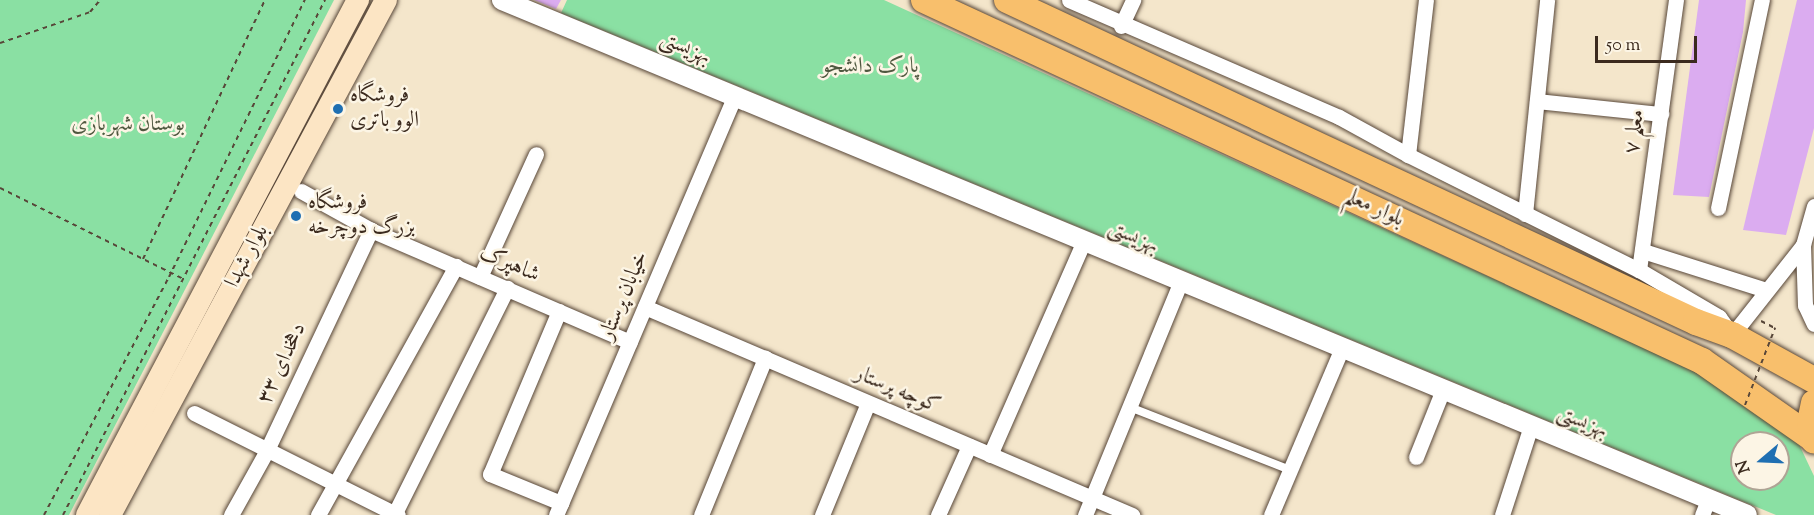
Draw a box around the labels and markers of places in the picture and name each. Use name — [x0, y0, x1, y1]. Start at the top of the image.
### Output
place label: فروشگاه الوو باتری — [350, 83, 419, 134]
marker: فروشگاه الوو باتری — [331, 102, 345, 116]
place label: فروشگاه بزرگ دوچرخه — [308, 190, 415, 242]
marker: فروشگاه بزرگ دوچرخه — [289, 209, 303, 223]

